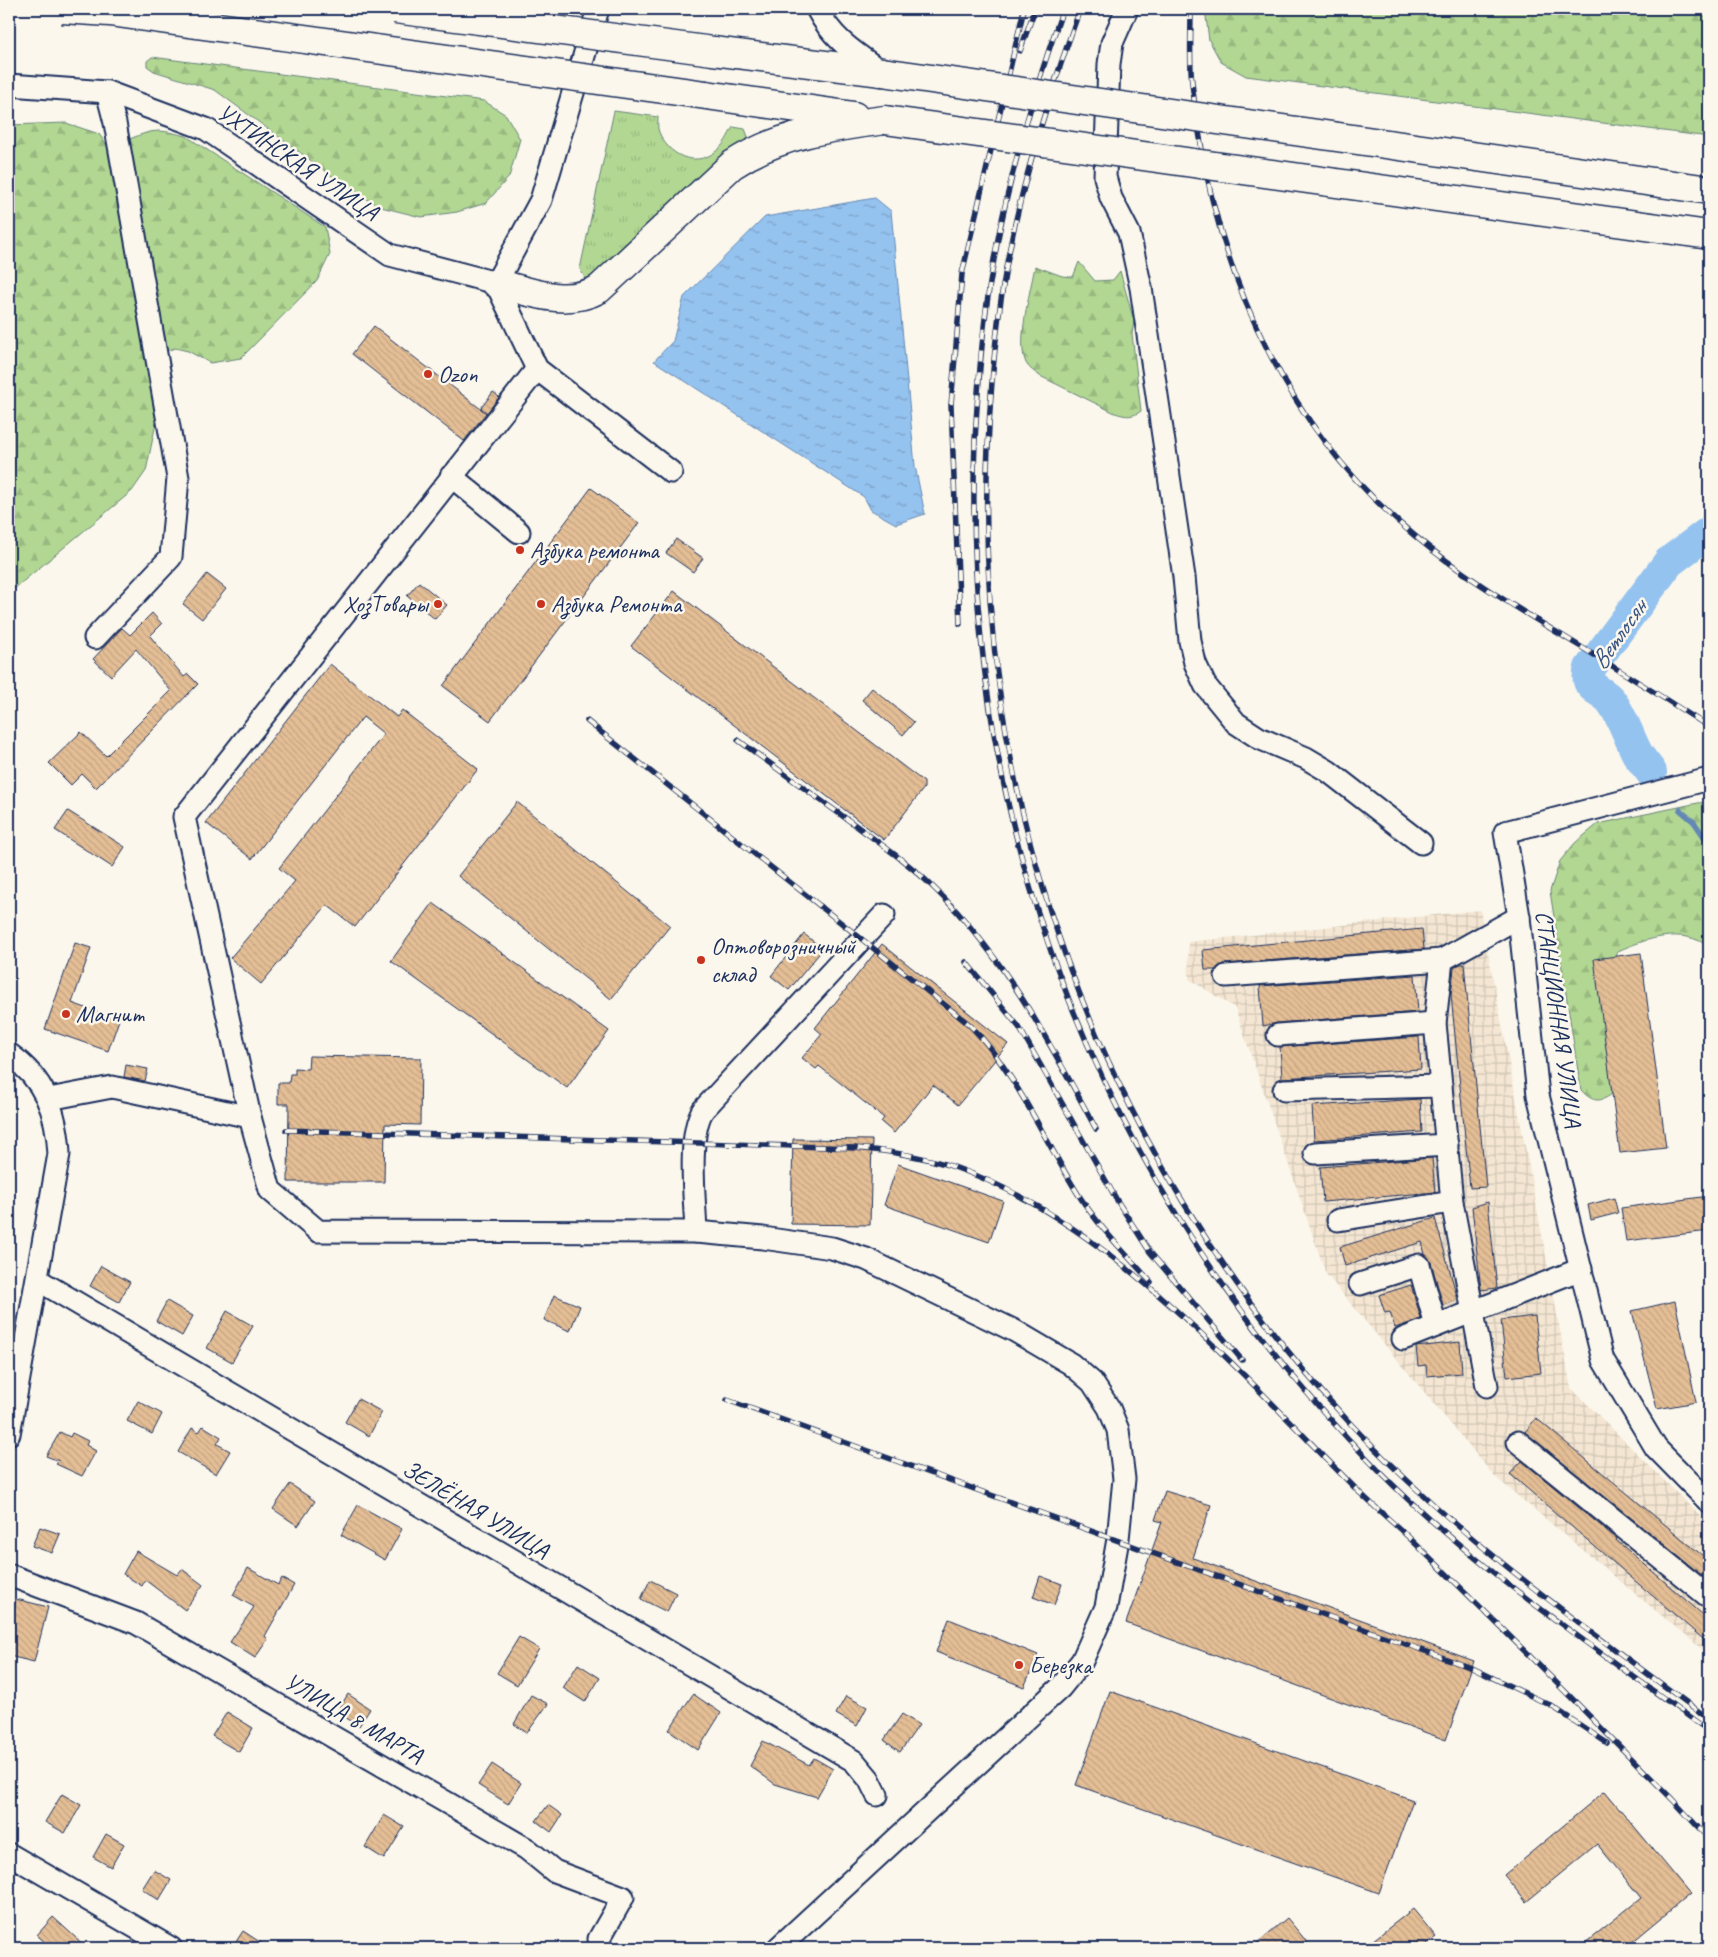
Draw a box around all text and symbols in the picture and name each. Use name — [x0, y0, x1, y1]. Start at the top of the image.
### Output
street label: УХТИНСКАЯ УЛИЦА — [212, 97, 385, 228]
place label: Ozon — [438, 359, 478, 389]
marker: Ozon — [422, 368, 434, 380]
place label: Азбука ремонта — [530, 535, 660, 566]
marker: Азбука ремонта — [514, 544, 526, 556]
place label: ХозТовары — [343, 589, 430, 620]
place label: Азбука Ремонта — [551, 589, 683, 620]
water label: Ветлосян — [1583, 590, 1656, 676]
marker: ХозТовары — [432, 598, 444, 610]
marker: Азбука Ремонта — [535, 598, 547, 610]
street label: СТАНЦИОННАЯ УЛИЦА — [1529, 909, 1589, 1130]
place label: Оптоворозничный склад — [711, 931, 857, 989]
marker: Оптоворозничный склад — [695, 954, 707, 966]
place label: Магнит — [76, 999, 145, 1029]
marker: Магнит — [60, 1008, 72, 1020]
street label: ЗЕЛЁНАЯ УЛИЦА — [397, 1453, 556, 1565]
place label: Березка — [1029, 1650, 1094, 1680]
marker: Березка — [1013, 1659, 1025, 1671]
street label: УЛИЦА 8 МАРТА — [279, 1666, 430, 1770]

